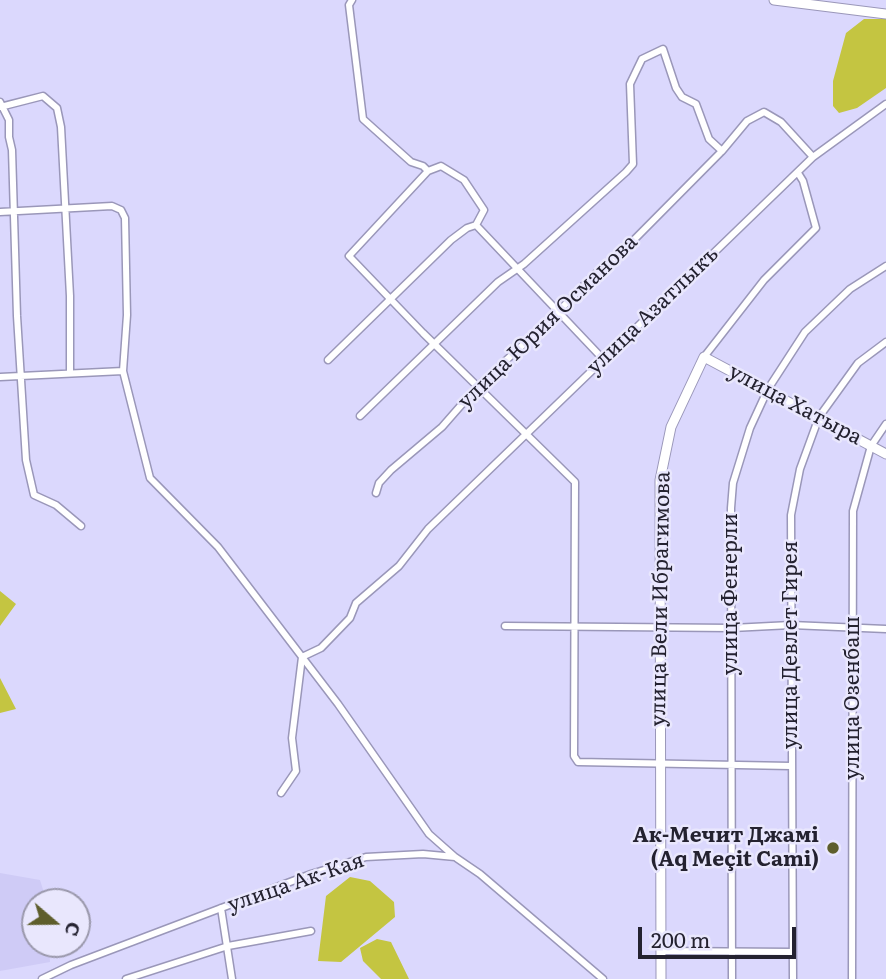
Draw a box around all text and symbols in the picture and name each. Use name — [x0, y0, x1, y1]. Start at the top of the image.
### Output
street label: улица Юрия Османова — [453, 230, 643, 414]
street label: улица Азатлыкъ — [582, 242, 724, 380]
street label: улица Хатыра — [724, 359, 866, 451]
street label: улица Вели Ибрагимова — [646, 471, 676, 727]
street label: улица Фенерли — [718, 513, 744, 675]
street label: улица Девлет Гирея — [778, 541, 804, 749]
street label: улица Озенбаш — [840, 616, 866, 780]
place label: Ак-Мечит Джамі (Aq Meçit Cami) — [633, 823, 819, 873]
marker: Ак-Мечит Джамі (Aq Meçit Cami) — [825, 840, 841, 856]
street label: улица Ак-Кая — [224, 848, 368, 918]
north arrow — [21, 888, 91, 958]
scale bar — [641, 912, 798, 956]
text: С — [58, 918, 89, 941]
text: 200 m — [651, 923, 711, 954]

